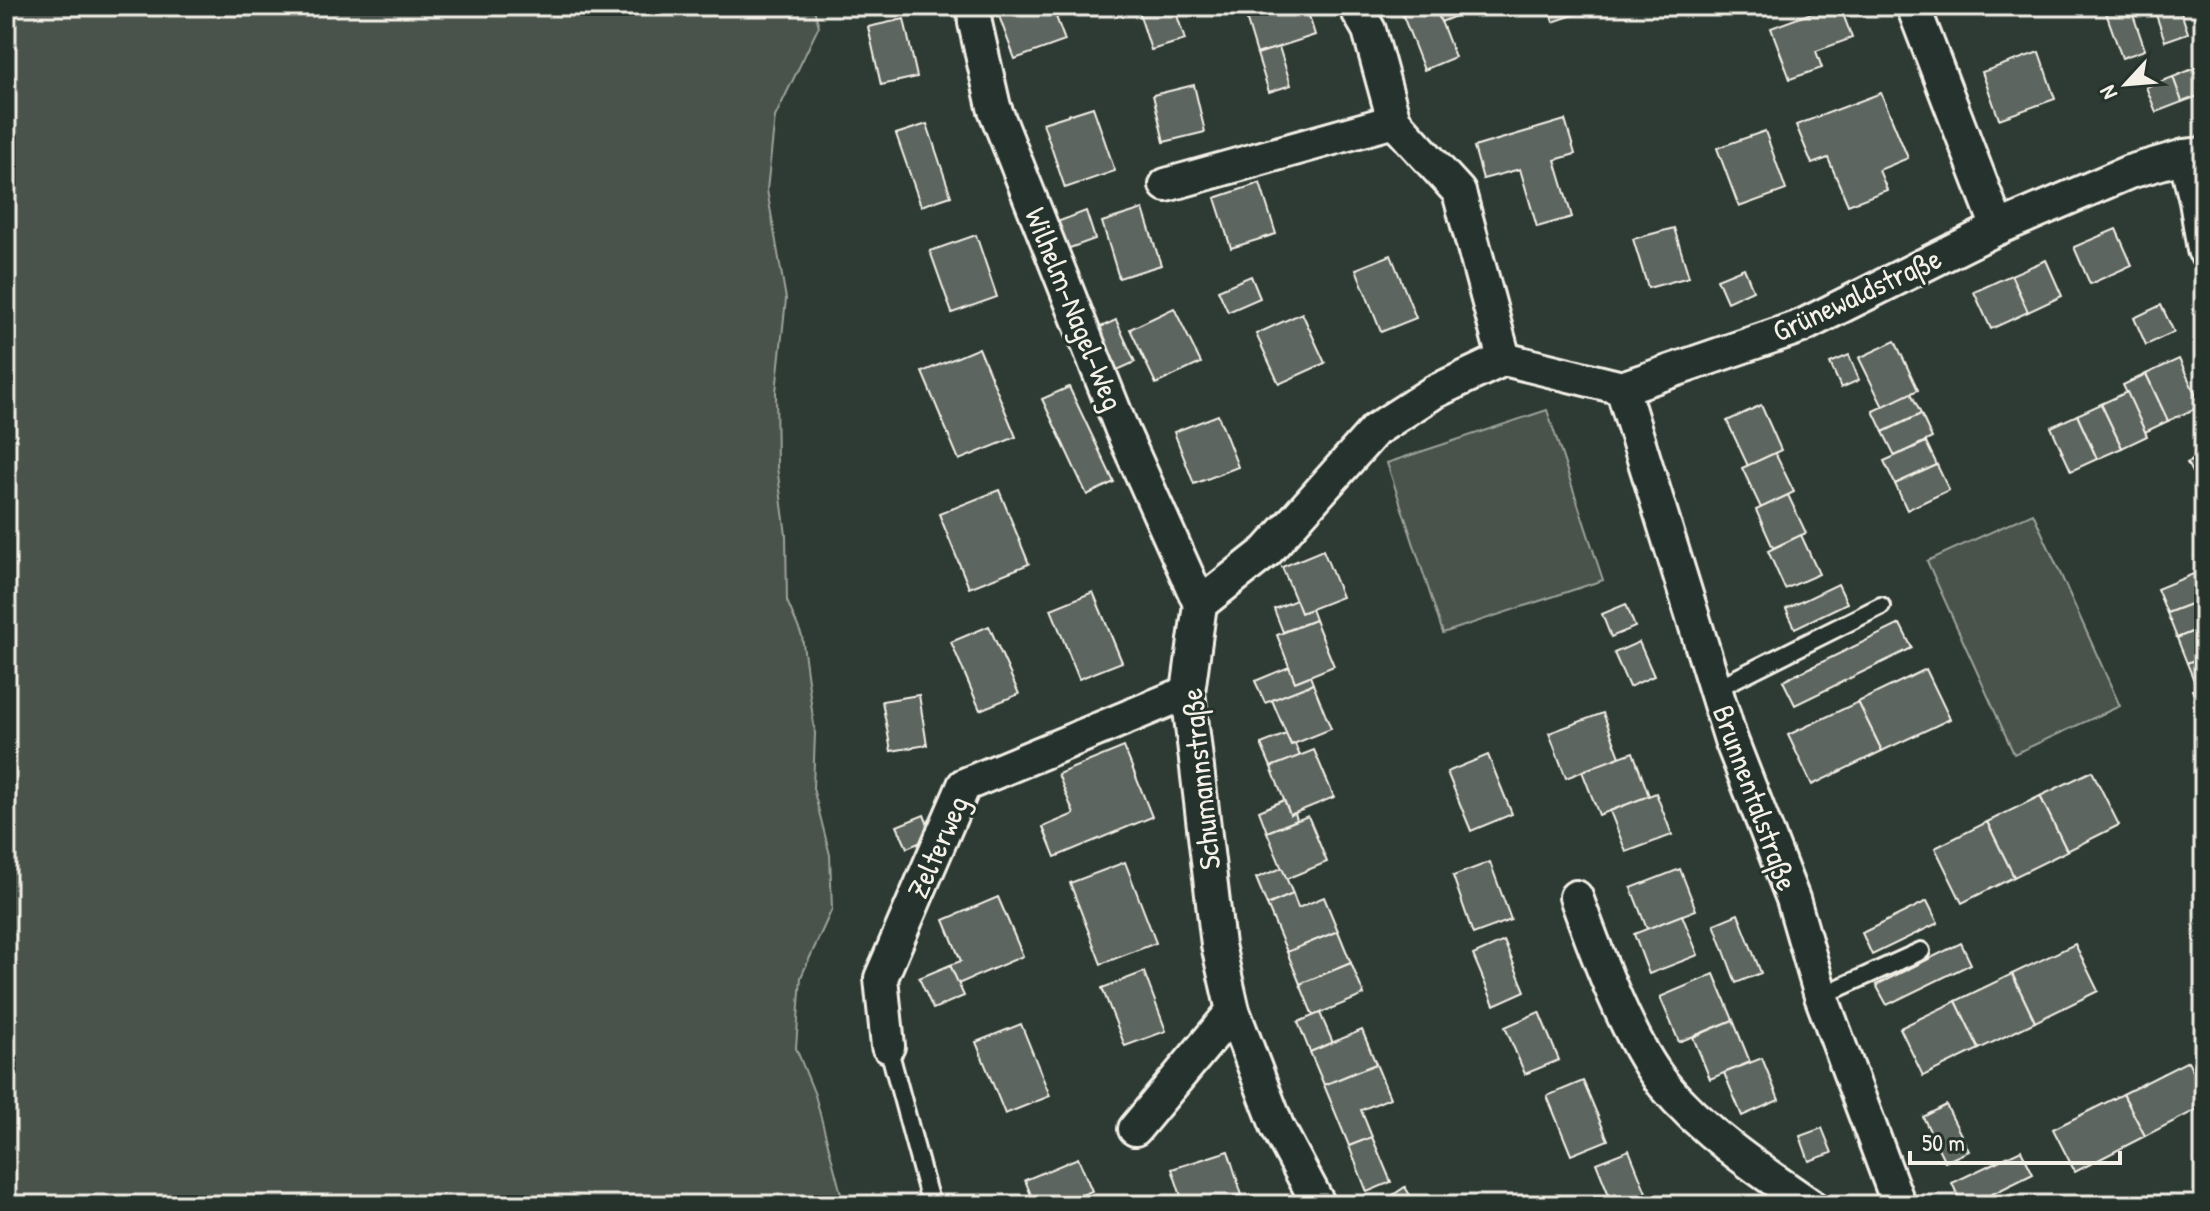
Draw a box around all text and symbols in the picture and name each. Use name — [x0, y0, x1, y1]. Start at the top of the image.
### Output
north arrow — [2086, 44, 2166, 124]
text: N — [2092, 81, 2124, 105]
street label: Wilhelm-Nagel-Weg — [1016, 201, 1134, 416]
street label: Grünewaldstraße — [1766, 238, 1947, 351]
street label: Schumannstraße — [1171, 686, 1229, 872]
street label: Brunnentalstraße — [1704, 699, 1808, 896]
street label: Zelterweg — [897, 789, 977, 904]
scale bar — [1910, 1115, 2120, 1165]
text: 50 m — [1922, 1126, 1965, 1158]

